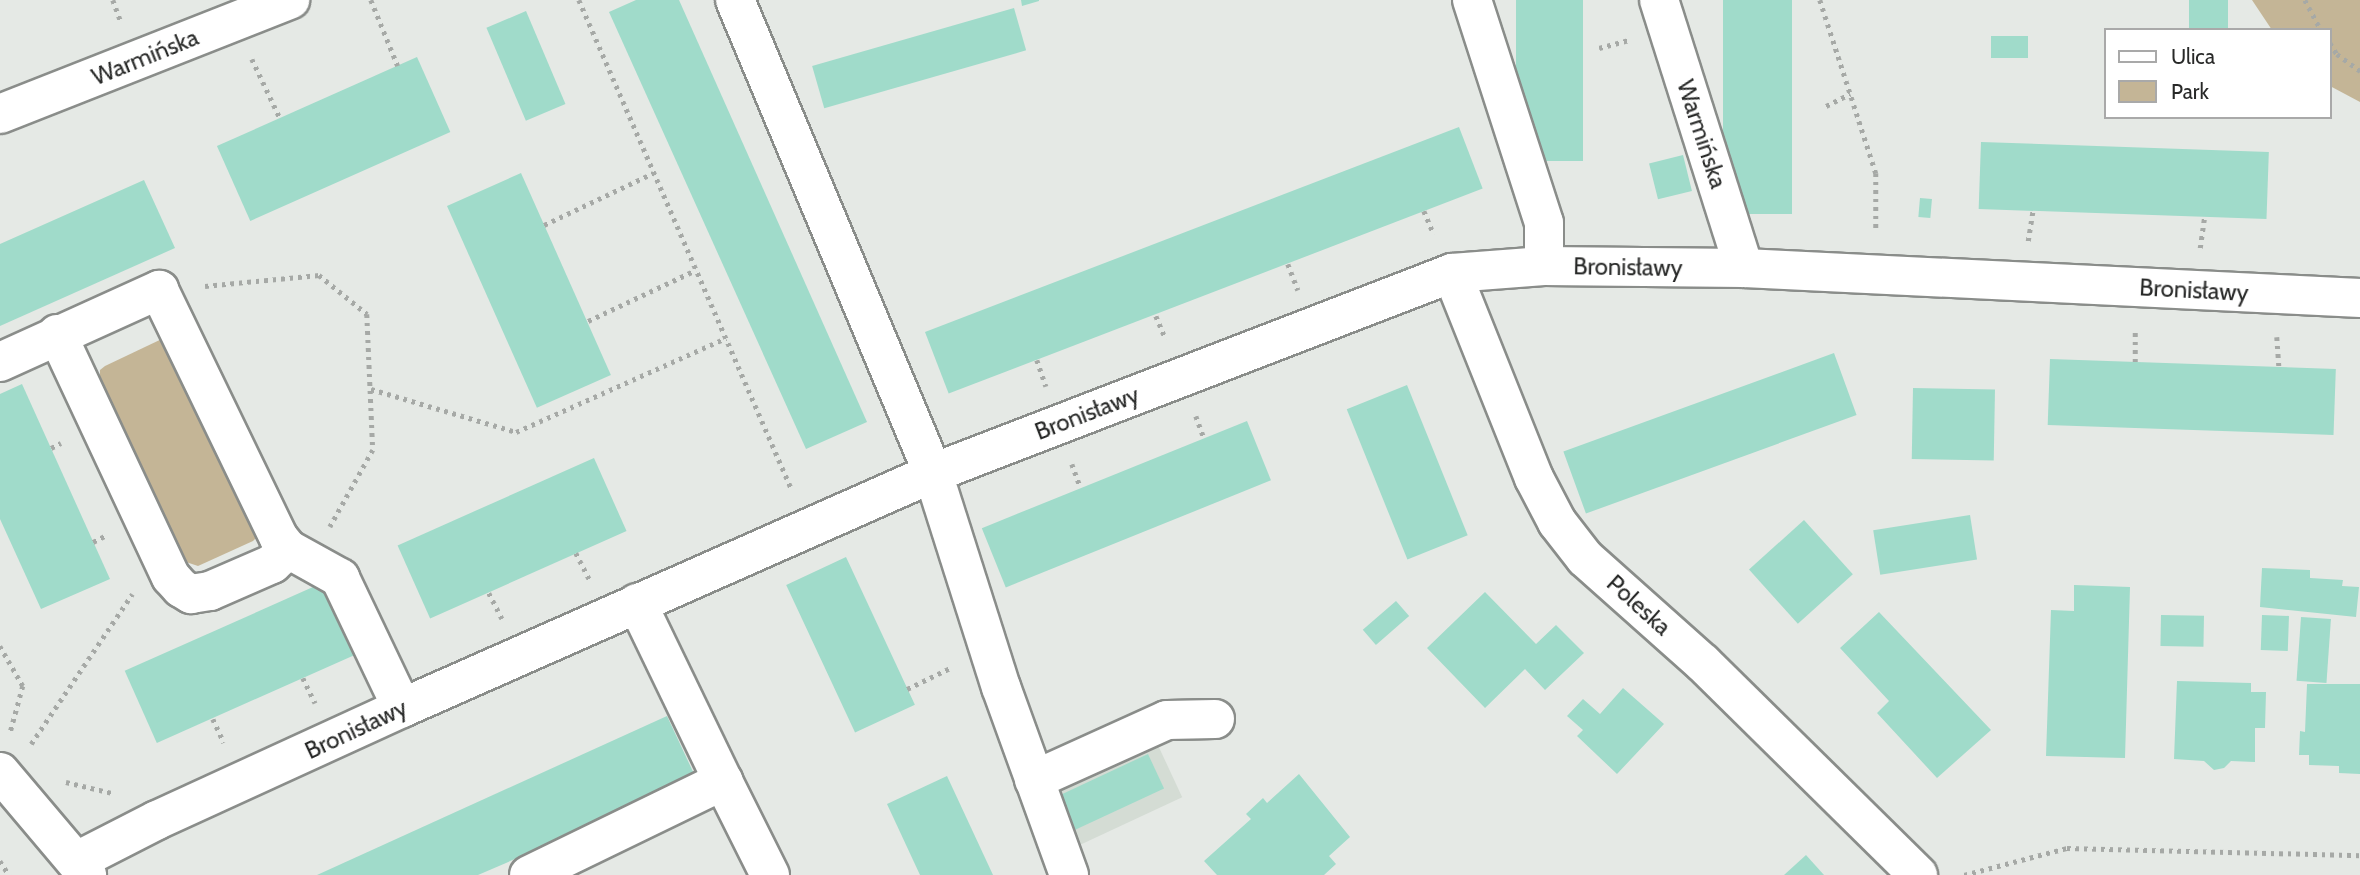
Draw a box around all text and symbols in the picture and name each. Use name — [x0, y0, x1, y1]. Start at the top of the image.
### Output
street label: Warmińska — [87, 23, 203, 91]
legend — [2104, 28, 2332, 119]
text: Ulica — [2171, 44, 2215, 69]
street label: Warmińska — [1671, 76, 1733, 192]
text: Park — [2171, 79, 2209, 104]
street label: Bronisławy — [1573, 252, 1683, 282]
street label: Bronisławy — [2139, 273, 2249, 307]
street label: Bronisławy — [1031, 380, 1143, 446]
street label: Poleska — [1601, 569, 1677, 641]
street label: Bronisławy — [300, 693, 412, 765]

